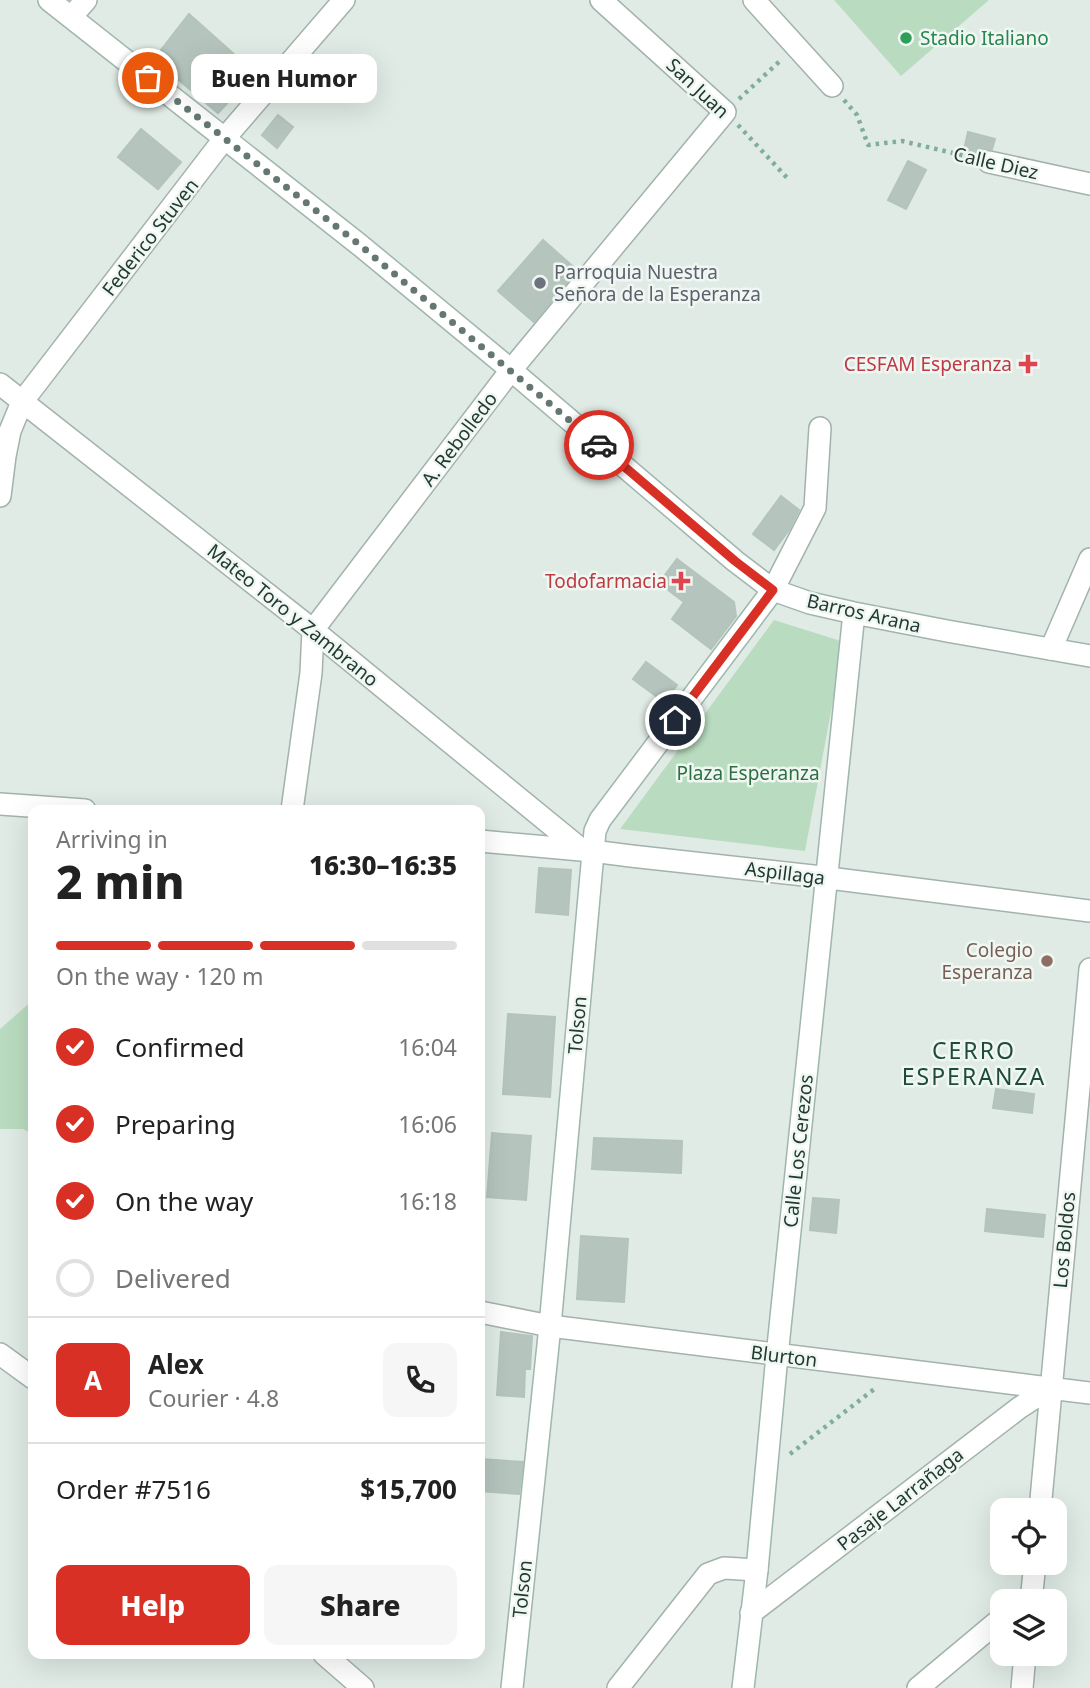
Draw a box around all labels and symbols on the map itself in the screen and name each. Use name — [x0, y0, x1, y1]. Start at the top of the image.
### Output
place label: Stadio Italiano — [920, 25, 1049, 51]
marker: Stadio Italiano — [898, 30, 914, 46]
pin — [118, 48, 178, 108]
street label: San Juan — [661, 52, 735, 124]
callout: Buen Humor — [190, 54, 376, 102]
street label: Calle Diez — [951, 141, 1041, 185]
street label: Federico Stuven — [96, 173, 204, 301]
place label: Parroquia Nuestra Señora de la Esperanza — [554, 259, 761, 307]
marker: Parroquia Nuestra Señora de la Esperanza — [532, 275, 548, 291]
place label: CESFAM Esperanza — [844, 351, 1012, 377]
marker: CESFAM Esperanza — [1018, 354, 1038, 374]
street label: A. Rebolledo — [415, 387, 503, 491]
courier — [564, 410, 634, 480]
street label: Mateo Toro y Zambrano — [202, 538, 384, 692]
place label: Todofarmacia — [545, 568, 667, 594]
marker: Todofarmacia — [673, 573, 689, 589]
street label: Barros Arana — [804, 587, 924, 639]
pin — [645, 690, 705, 750]
park label: Plaza Esperanza — [676, 760, 820, 786]
street label: Aspillaga — [743, 855, 827, 891]
place label: Colegio Esperanza — [941, 937, 1033, 985]
marker: Colegio Esperanza — [1039, 953, 1055, 969]
street label: Tolson — [562, 995, 592, 1055]
district label: CERRO ESPERANZA — [902, 1034, 1046, 1092]
street label: Calle Los Cerezos — [777, 1073, 819, 1229]
street label: Los Boldos — [1047, 1191, 1081, 1289]
street label: Blurton — [749, 1339, 819, 1373]
street label: Pasaje Larrañaga — [831, 1441, 969, 1557]
street label: Tolson — [506, 1559, 538, 1619]

